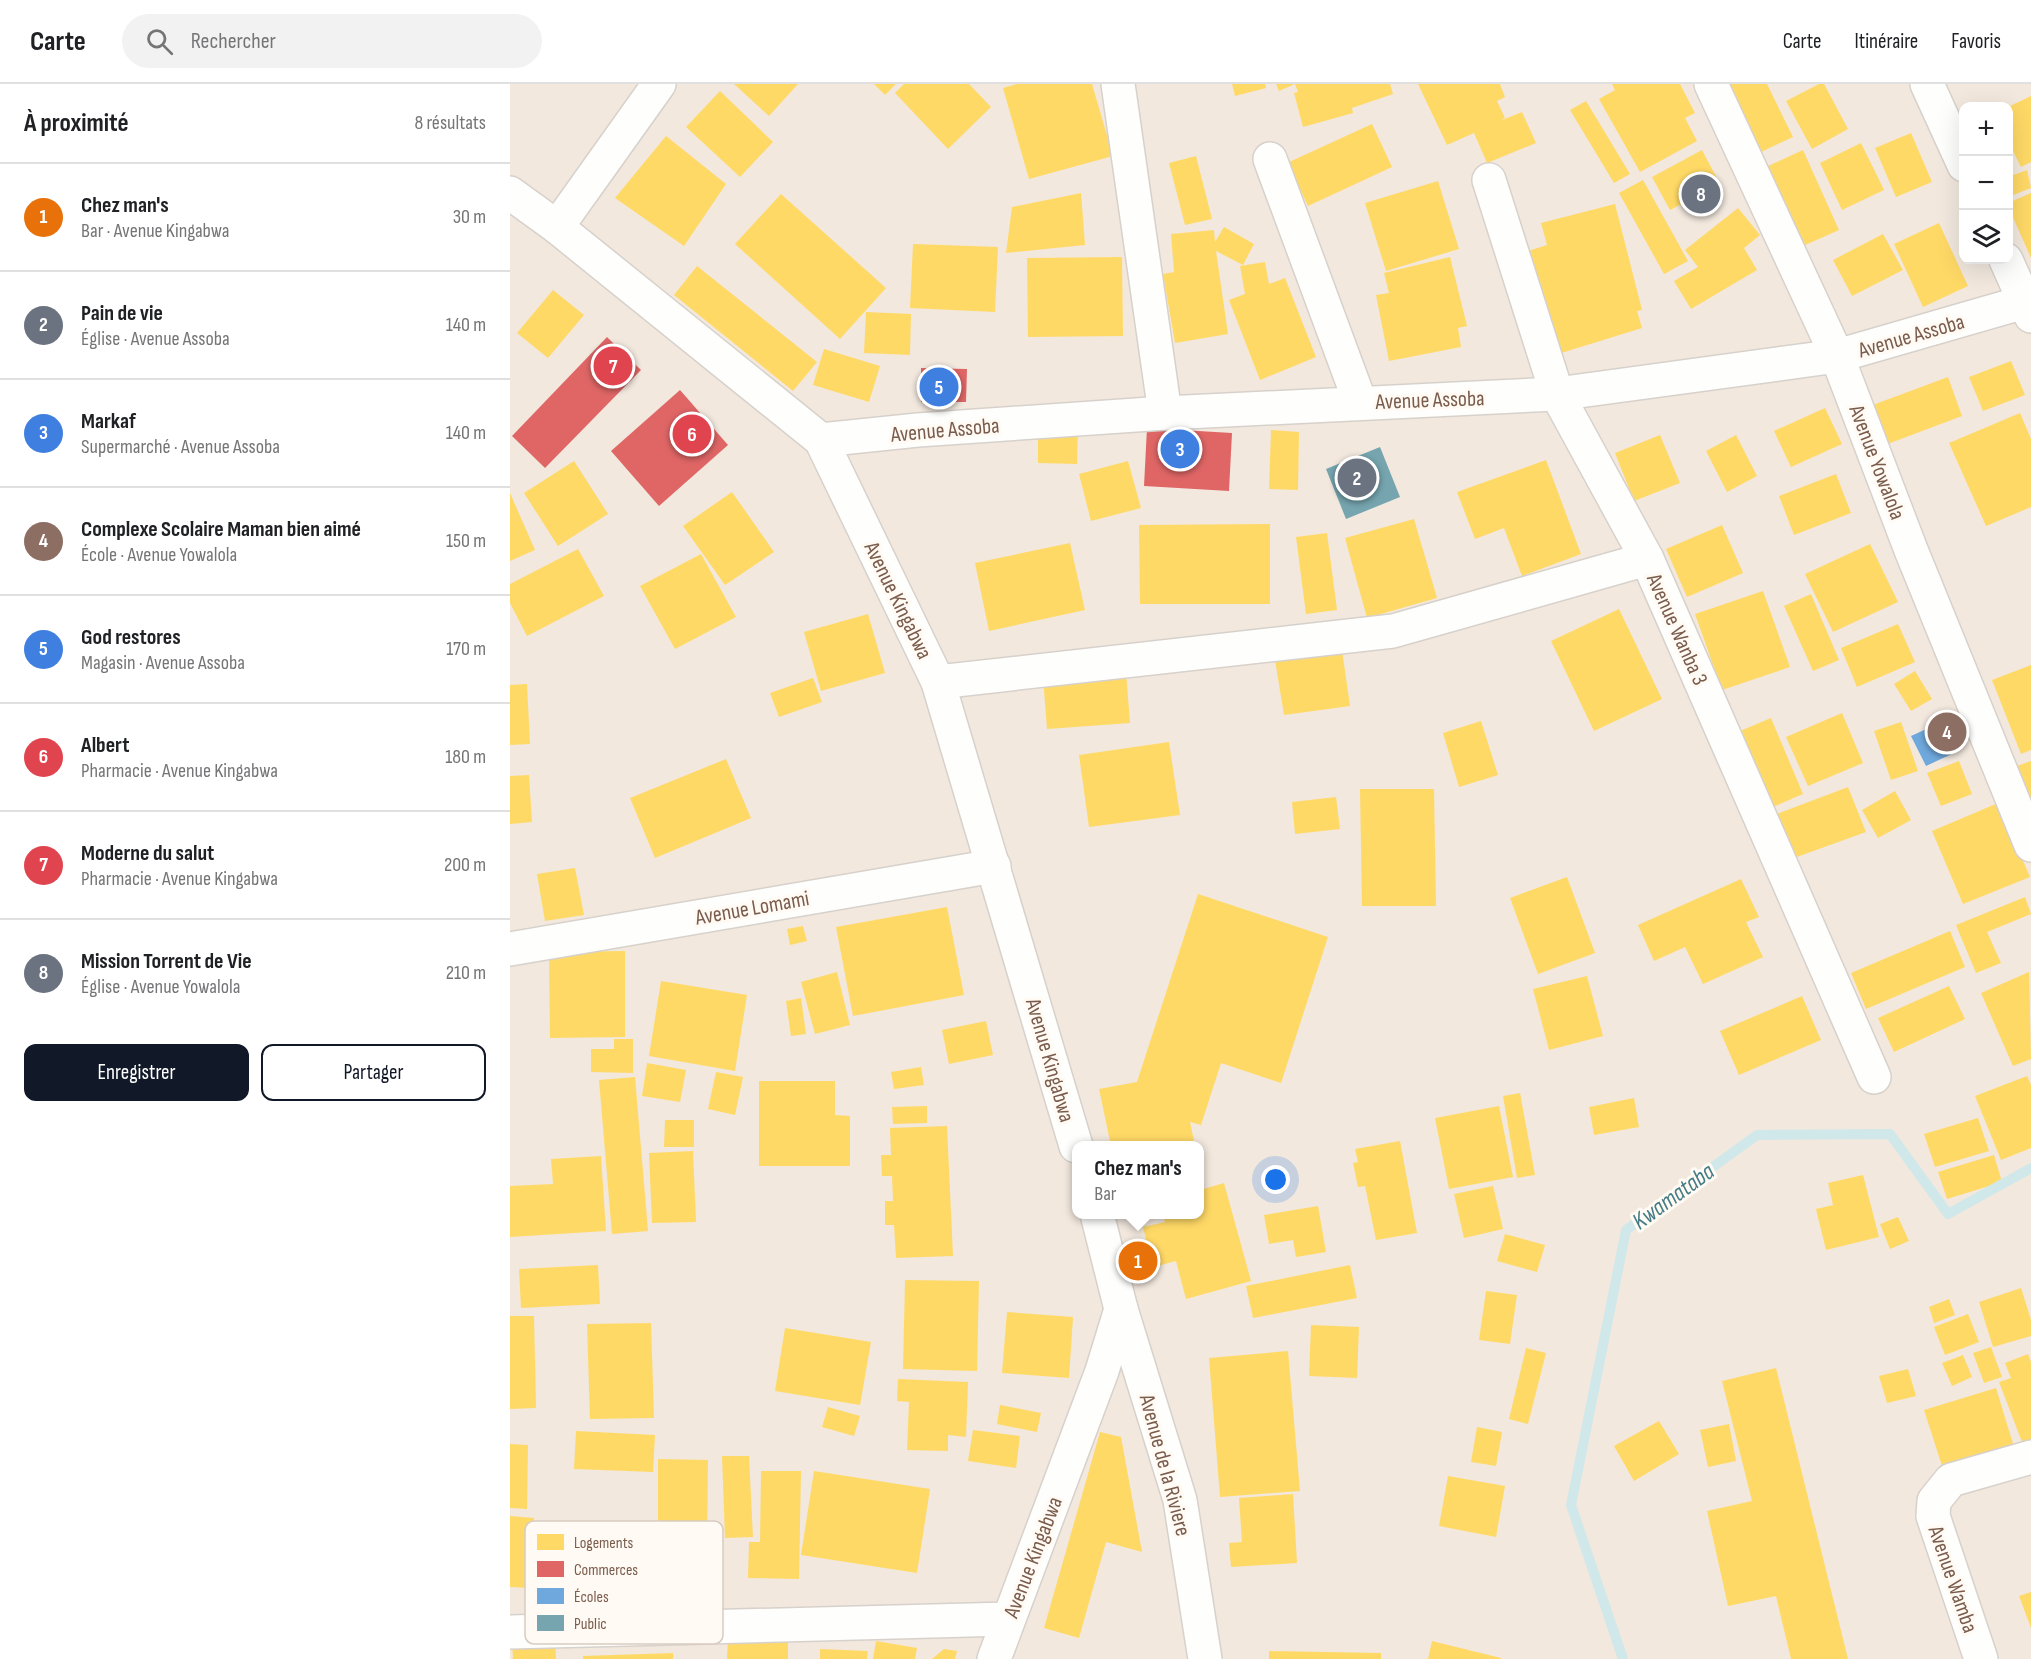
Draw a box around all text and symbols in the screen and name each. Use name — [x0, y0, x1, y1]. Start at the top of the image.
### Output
search box — [122, 14, 542, 68]
text: Carte — [30, 25, 86, 58]
icon: search — [143, 25, 176, 58]
text: Rechercher — [191, 28, 276, 55]
text: Carte — [1783, 29, 1822, 54]
text: Itinéraire — [1855, 29, 1918, 54]
text: Favoris — [1951, 29, 2001, 54]
map controls — [1959, 102, 2013, 264]
button: + — [1959, 102, 2013, 156]
text: À proximité — [24, 108, 129, 139]
text: 8 résultats — [415, 111, 486, 135]
button: − — [1959, 156, 2013, 210]
pin: 8 — [1682, 172, 1720, 216]
text: Chez man's — [81, 192, 169, 219]
text: 1 — [40, 205, 47, 229]
text: 30 m — [453, 205, 486, 229]
button: layers — [1959, 210, 2013, 264]
text: Bar · Avenue Kingabwa — [81, 219, 230, 243]
text: Pain de vie — [81, 300, 163, 327]
street label: Avenue Assoba — [1854, 308, 1968, 365]
text: 2 — [39, 313, 48, 337]
text: 140 m — [446, 313, 486, 337]
text: Église · Avenue Assoba — [81, 327, 230, 351]
pin: 7 — [594, 344, 632, 388]
pin: 5 — [920, 364, 958, 410]
street label: Avenue Assoba — [1374, 385, 1485, 416]
street label: Avenue Yowalola — [1842, 400, 1911, 524]
text: Markaf — [81, 408, 136, 435]
pin: 6 — [672, 412, 711, 456]
street label: Avenue Assoba — [889, 412, 1001, 449]
text: 3 — [39, 421, 48, 445]
text: 140 m — [446, 421, 486, 445]
pin: 3 — [1160, 426, 1200, 472]
text: Supermarché · Avenue Assoba — [81, 435, 280, 459]
pin: 2 — [1338, 456, 1376, 500]
text: Complexe Scolaire Maman bien aimé — [81, 516, 361, 543]
text: 4 — [39, 529, 48, 553]
text: 150 m — [446, 529, 486, 553]
street label: Avenue Kingabwa — [857, 537, 938, 664]
text: École · Avenue Yowalola — [81, 543, 237, 567]
street label: Avenue Wanba 3 — [1640, 569, 1713, 690]
text: God restores — [81, 624, 181, 651]
text: 5 — [39, 637, 48, 661]
text: 170 m — [446, 637, 486, 661]
text: Magasin · Avenue Assoba — [81, 651, 245, 675]
pin: 4 — [1928, 710, 1966, 754]
text: Albert — [81, 732, 129, 759]
text: 6 — [39, 745, 48, 769]
text: 180 m — [445, 745, 486, 769]
text: Pharmacie · Avenue Kingabwa — [81, 759, 278, 783]
text: Moderne du salut — [81, 840, 214, 867]
text: 7 — [39, 853, 48, 877]
text: 200 m — [444, 853, 486, 877]
text: Pharmacie · Avenue Kingabwa — [81, 867, 278, 891]
street label: Avenue Lomami — [692, 885, 811, 932]
text: Mission Torrent de Vie — [81, 948, 252, 975]
text: 8 — [39, 961, 48, 985]
text: 210 m — [446, 961, 486, 985]
text: Église · Avenue Yowalola — [81, 975, 240, 999]
street label: Avenue Kingabwa — [1019, 995, 1080, 1125]
button: Enregistrer — [24, 1044, 249, 1101]
button: Partager — [261, 1044, 486, 1101]
popup — [1072, 1141, 1204, 1219]
text: Chez man's — [1094, 1155, 1182, 1182]
water label: Kwamataba — [1627, 1157, 1720, 1236]
your location — [1261, 1165, 1290, 1194]
text: Bar — [1094, 1182, 1117, 1206]
pin: 1 — [1118, 1238, 1158, 1284]
street label: Avenue de la Riviere — [1132, 1391, 1196, 1539]
street label: Avenue Kingabwa — [998, 1493, 1069, 1623]
legend — [525, 1521, 723, 1644]
street label: Avenue Wamba — [1921, 1522, 1983, 1636]
text: Logements — [574, 1534, 634, 1553]
text: Commerces — [574, 1561, 638, 1580]
text: Écoles — [574, 1588, 609, 1607]
text: Public — [574, 1615, 607, 1634]

